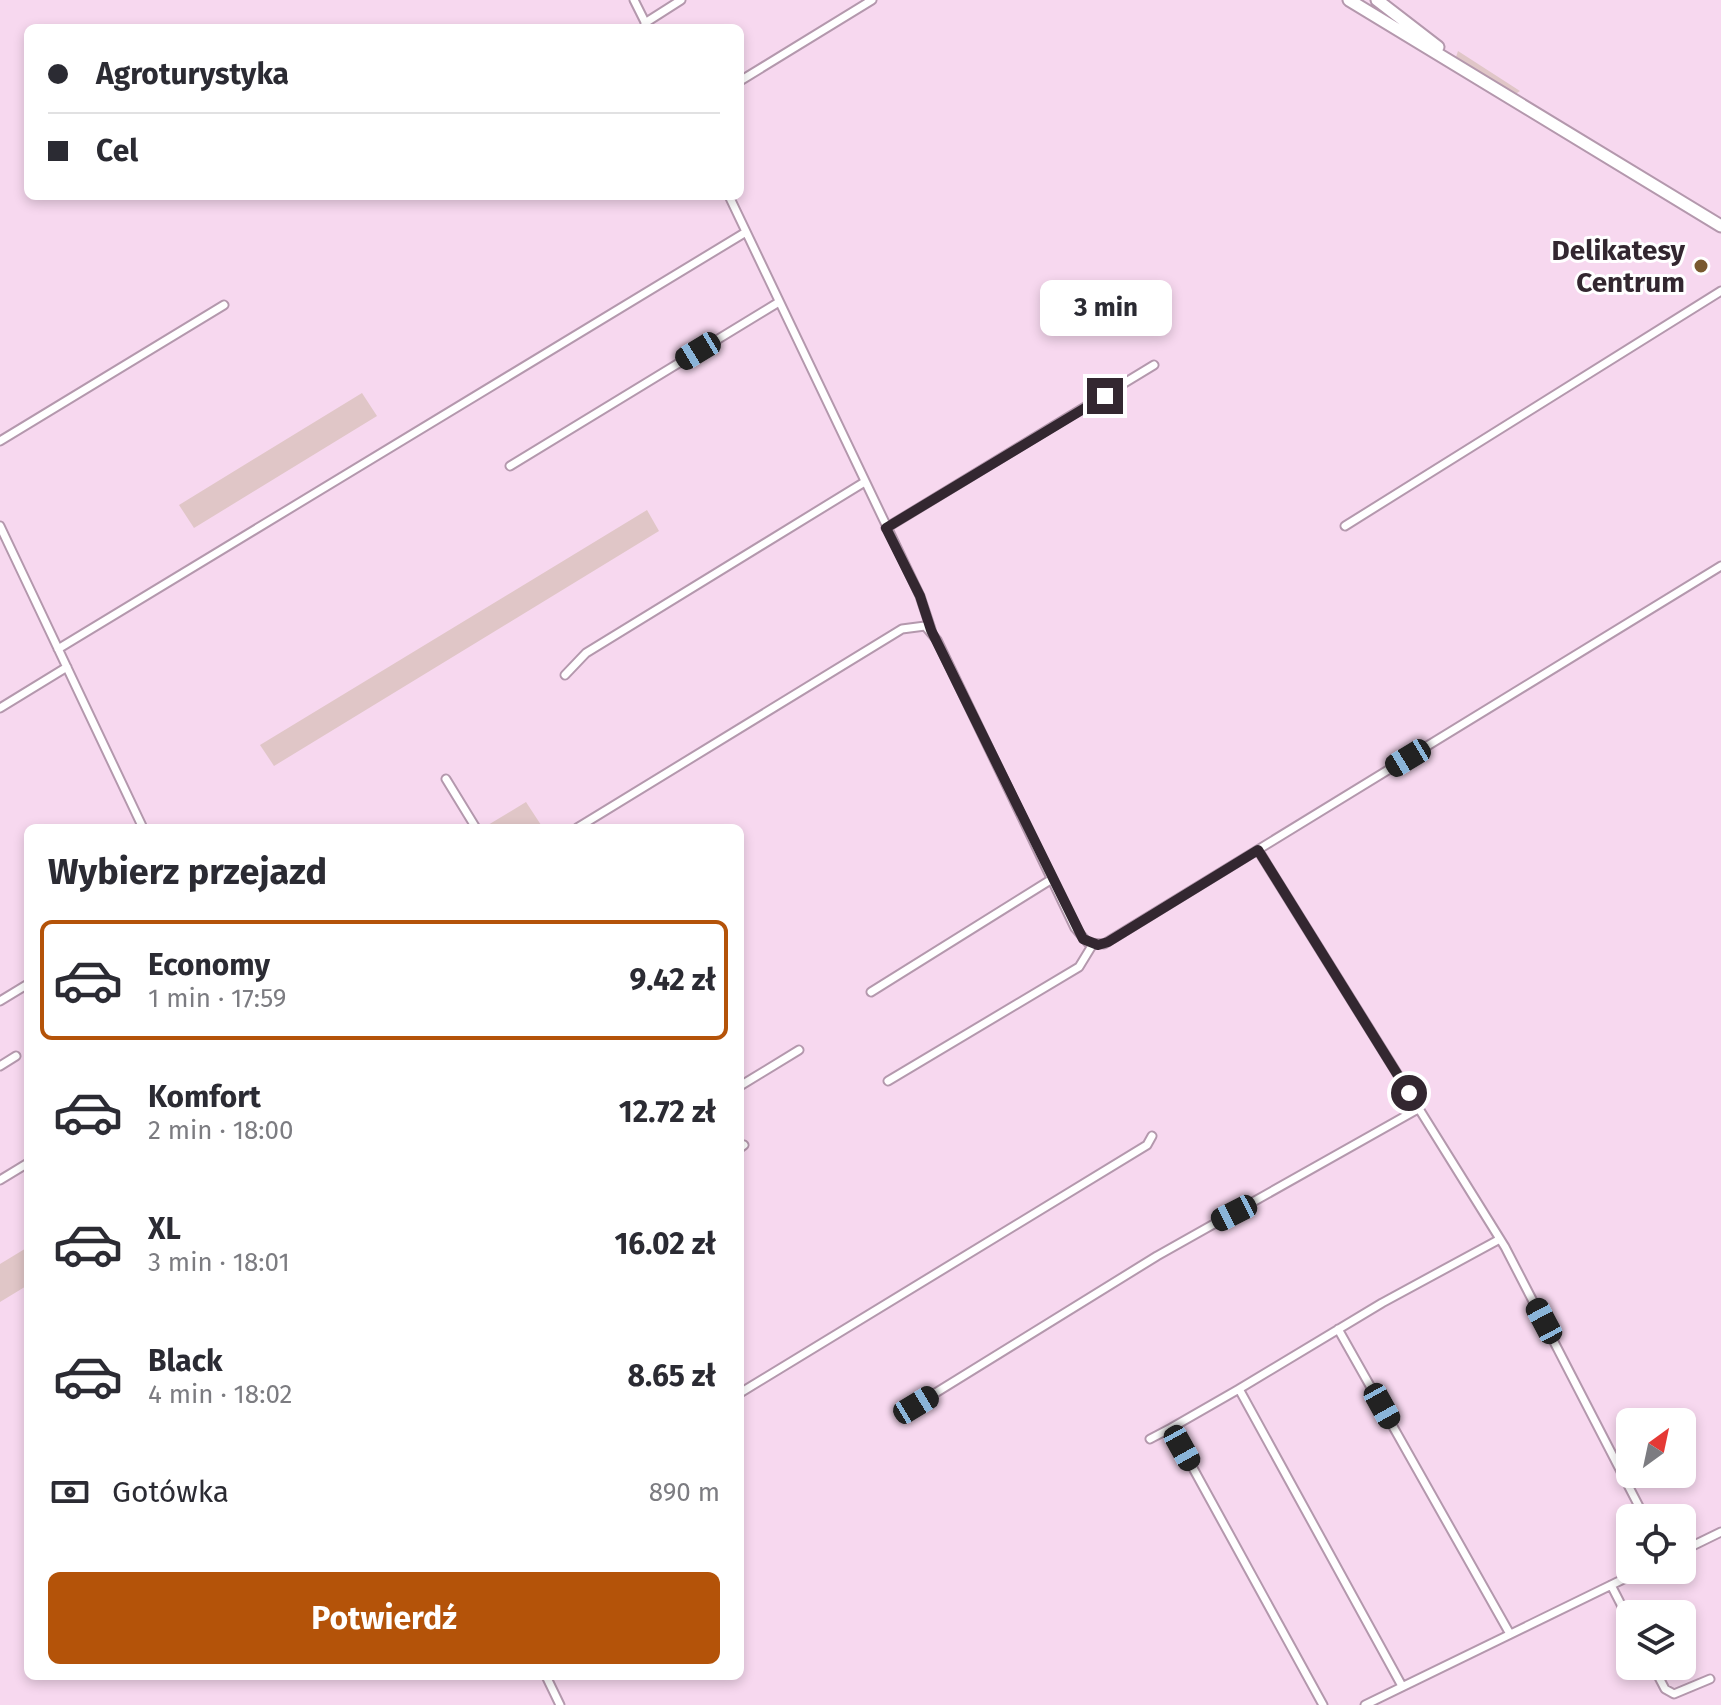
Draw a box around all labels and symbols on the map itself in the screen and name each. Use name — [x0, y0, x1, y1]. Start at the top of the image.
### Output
place label: Delikatesy Centrum — [1551, 234, 1685, 299]
marker: Delikatesy Centrum — [1692, 257, 1710, 275]
callout: 3 min — [1039, 280, 1171, 336]
car — [671, 328, 725, 374]
route end — [1087, 378, 1123, 414]
car — [1381, 735, 1435, 781]
route start — [1391, 1075, 1427, 1111]
car — [1207, 1191, 1261, 1235]
car — [1522, 1294, 1566, 1348]
car — [1360, 1379, 1404, 1433]
car — [889, 1382, 943, 1428]
north arrow — [1616, 1408, 1696, 1488]
car — [1160, 1421, 1204, 1475]

